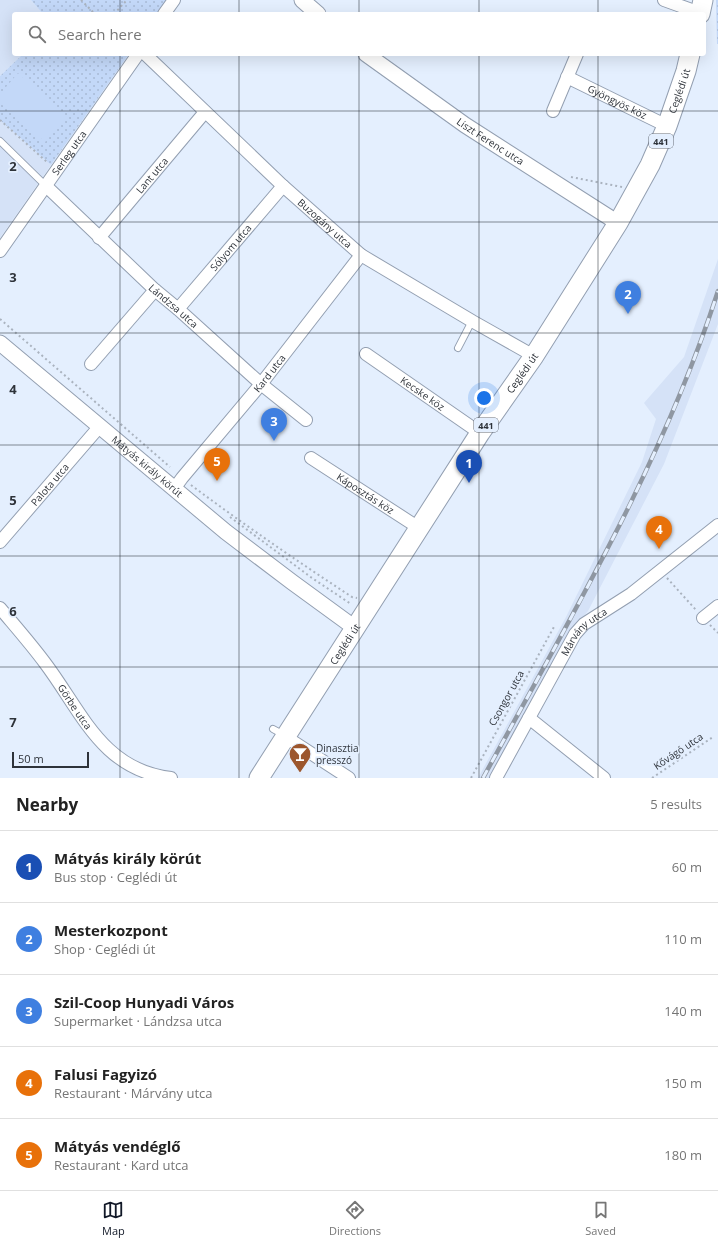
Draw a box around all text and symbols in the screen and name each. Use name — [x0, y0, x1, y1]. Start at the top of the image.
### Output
search box — [12, 12, 706, 56]
icon: search — [26, 23, 48, 45]
text: Search here — [58, 24, 142, 44]
street label: Ceglédi út — [665, 67, 693, 115]
street label: Gyöngyös köz — [585, 81, 650, 122]
street label: Liszt Ferenc utca — [454, 114, 527, 168]
street label: Serleg utca — [48, 128, 89, 178]
road number: 441 — [649, 134, 673, 148]
street label: Lant utca — [133, 154, 171, 196]
text: 2 — [9, 157, 17, 175]
street label: Buzogány utca — [295, 195, 355, 251]
street label: Sólyom utca — [207, 221, 254, 274]
text: 3 — [9, 268, 17, 286]
street label: Lándzsa utca — [146, 281, 201, 331]
pin: 2 — [615, 281, 641, 314]
street label: Ceglédi út — [503, 350, 541, 396]
street label: Kard utca — [250, 351, 289, 395]
street label: Kecske köz — [398, 373, 448, 414]
text: 4 — [9, 380, 17, 398]
your location — [474, 388, 494, 408]
pin: 3 — [261, 408, 287, 441]
road number: 441 — [474, 418, 498, 432]
street label: Mátyás király körút — [109, 432, 186, 500]
pin: 5 — [204, 448, 230, 481]
pin: 1 — [456, 450, 482, 483]
street label: Palota utca — [27, 460, 72, 509]
street label: Káposztás köz — [334, 470, 397, 517]
text: 5 — [9, 491, 17, 509]
pin: 4 — [646, 516, 672, 549]
text: 6 — [9, 602, 17, 620]
street label: Márvány utca — [557, 604, 610, 658]
street label: Ceglédi út — [326, 620, 363, 667]
street label: Csongor utca — [485, 668, 527, 728]
street label: Görbe utca — [55, 681, 95, 732]
text: 7 — [9, 713, 17, 731]
street label: Kővágó utca — [651, 729, 705, 773]
bar icon: Dinasztia presszó — [287, 741, 313, 774]
place label: Dinasztia presszó — [316, 741, 359, 767]
scale bar — [12, 750, 89, 769]
text: 50 m — [18, 751, 44, 766]
text: Nearby — [16, 793, 78, 816]
text: 5 results — [650, 795, 702, 813]
text: Mátyás király körút — [54, 848, 201, 868]
text: 1 — [25, 858, 33, 876]
text: 60 m — [672, 858, 702, 876]
text: Bus stop · Ceglédi út — [54, 868, 177, 886]
text: Mesterkozpont — [54, 920, 168, 940]
text: 2 — [25, 930, 33, 948]
text: 110 m — [664, 930, 702, 948]
text: Shop · Ceglédi út — [54, 940, 155, 958]
text: Szil-Coop Hunyadi Város — [54, 992, 234, 1012]
text: 3 — [25, 1002, 33, 1020]
text: 140 m — [664, 1002, 702, 1020]
text: Supermarket · Lándzsa utca — [54, 1012, 222, 1030]
text: Falusi Fagyizó — [54, 1064, 157, 1084]
text: 4 — [25, 1074, 33, 1092]
text: 150 m — [664, 1074, 702, 1092]
text: Restaurant · Márvány utca — [54, 1084, 213, 1102]
text: Mátyás vendéglő — [54, 1136, 181, 1156]
text: 5 — [25, 1146, 33, 1164]
text: 180 m — [664, 1146, 702, 1164]
text: Restaurant · Kard utca — [54, 1156, 189, 1174]
tab: Map — [102, 1199, 125, 1238]
tab: Directions — [329, 1199, 381, 1238]
tab: Saved — [585, 1199, 616, 1238]

